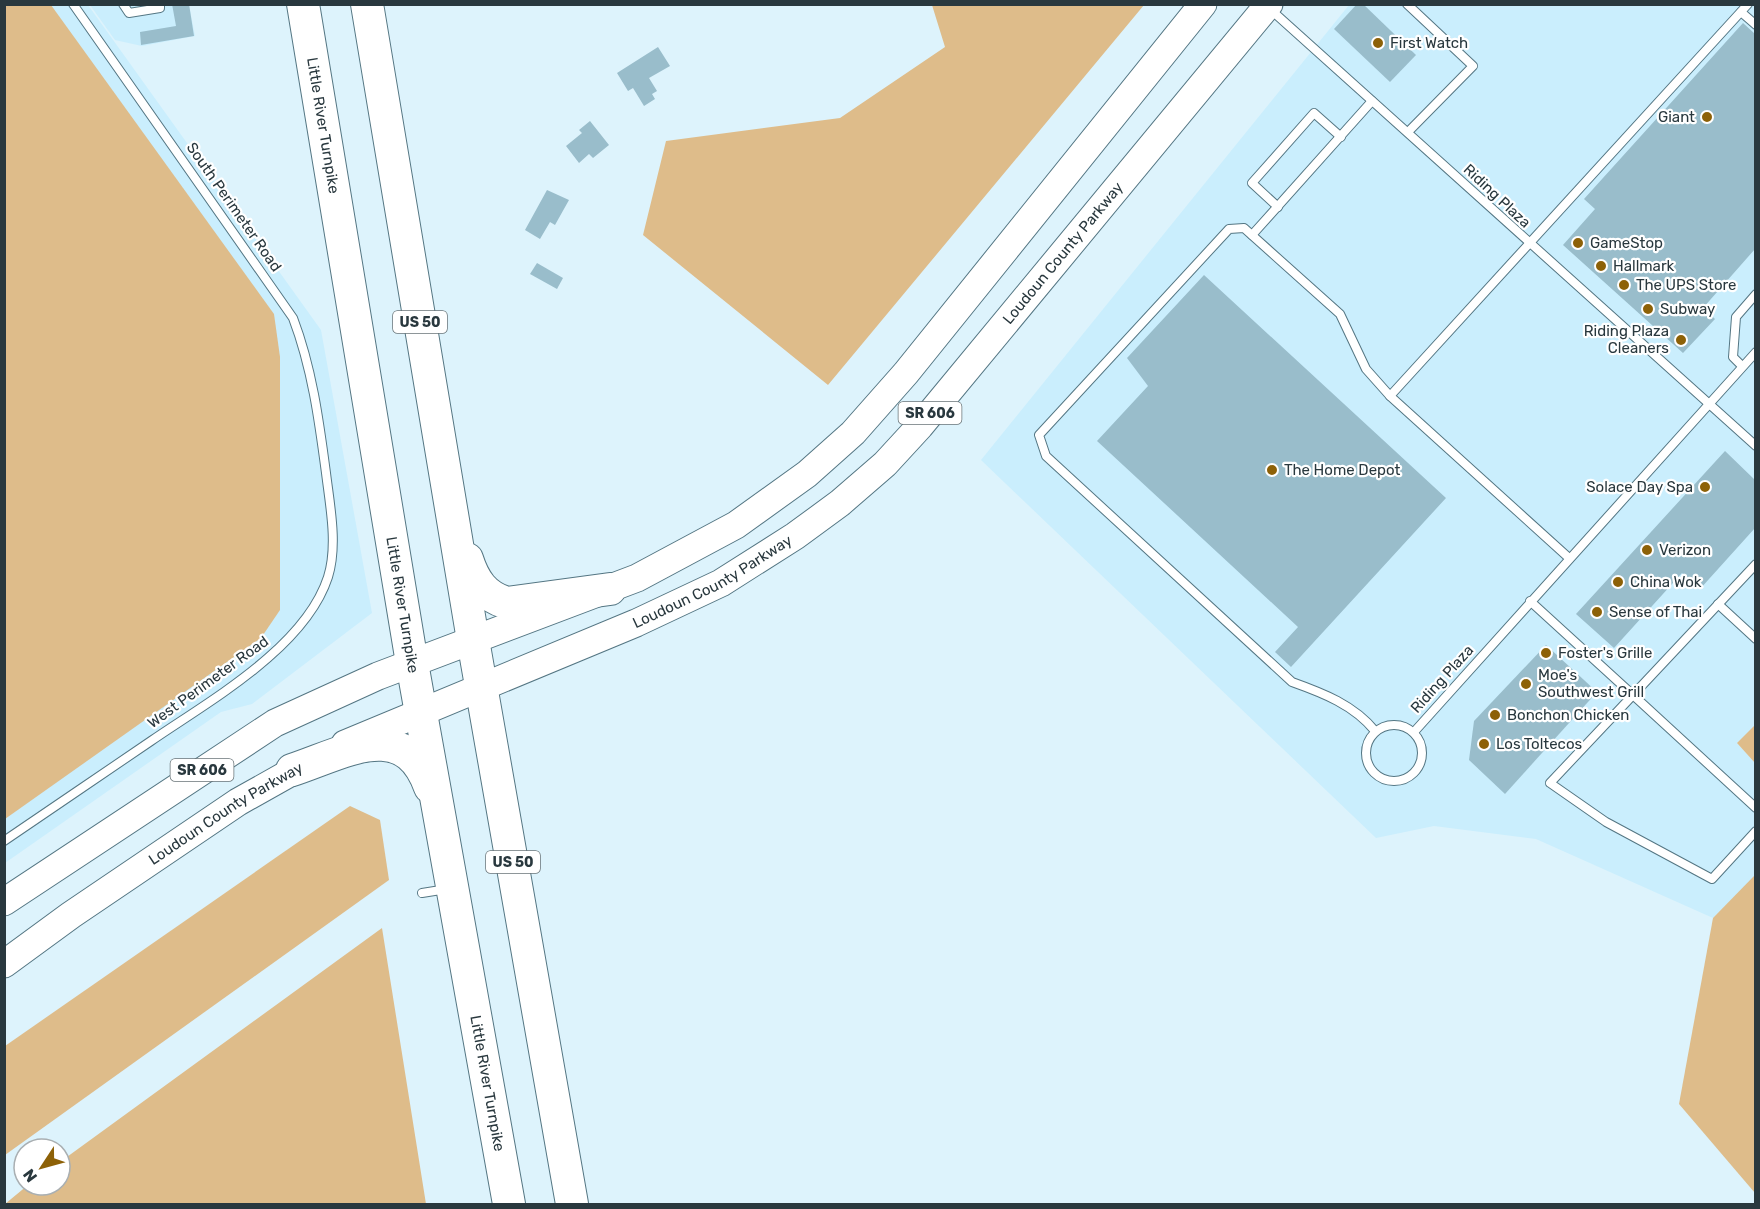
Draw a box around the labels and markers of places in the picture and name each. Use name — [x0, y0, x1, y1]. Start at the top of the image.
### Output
place label: First Watch — [1390, 34, 1468, 52]
marker: First Watch — [1371, 36, 1385, 50]
place label: Giant — [1658, 108, 1695, 126]
marker: Giant — [1700, 110, 1714, 124]
place label: GameStop — [1590, 234, 1663, 252]
marker: GameStop — [1571, 236, 1585, 250]
place label: Hallmark — [1613, 257, 1675, 275]
marker: Hallmark — [1594, 259, 1608, 273]
place label: The UPS Store — [1636, 276, 1737, 294]
marker: The UPS Store — [1617, 278, 1631, 292]
place label: Subway — [1660, 300, 1715, 318]
marker: Subway — [1641, 302, 1655, 316]
place label: Riding Plaza Cleaners — [1584, 322, 1669, 357]
marker: Riding Plaza Cleaners — [1674, 333, 1688, 347]
place label: The Home Depot — [1284, 461, 1401, 479]
marker: The Home Depot — [1265, 463, 1279, 477]
place label: Solace Day Spa — [1586, 478, 1693, 496]
marker: Solace Day Spa — [1698, 480, 1712, 494]
place label: Verizon — [1659, 541, 1711, 559]
marker: Verizon — [1640, 543, 1654, 557]
place label: China Wok — [1630, 573, 1702, 591]
marker: China Wok — [1611, 575, 1625, 589]
place label: Sense of Thai — [1609, 603, 1702, 621]
marker: Sense of Thai — [1590, 605, 1604, 619]
place label: Foster's Grille — [1558, 644, 1652, 662]
marker: Foster's Grille — [1539, 646, 1553, 660]
place label: Moe's Southwest Grill — [1538, 666, 1644, 701]
marker: Moe's Southwest Grill — [1519, 677, 1533, 691]
place label: Bonchon Chicken — [1507, 706, 1629, 724]
marker: Bonchon Chicken — [1488, 708, 1502, 722]
place label: Los Toltecos — [1496, 735, 1583, 753]
marker: Los Toltecos — [1477, 737, 1491, 751]

